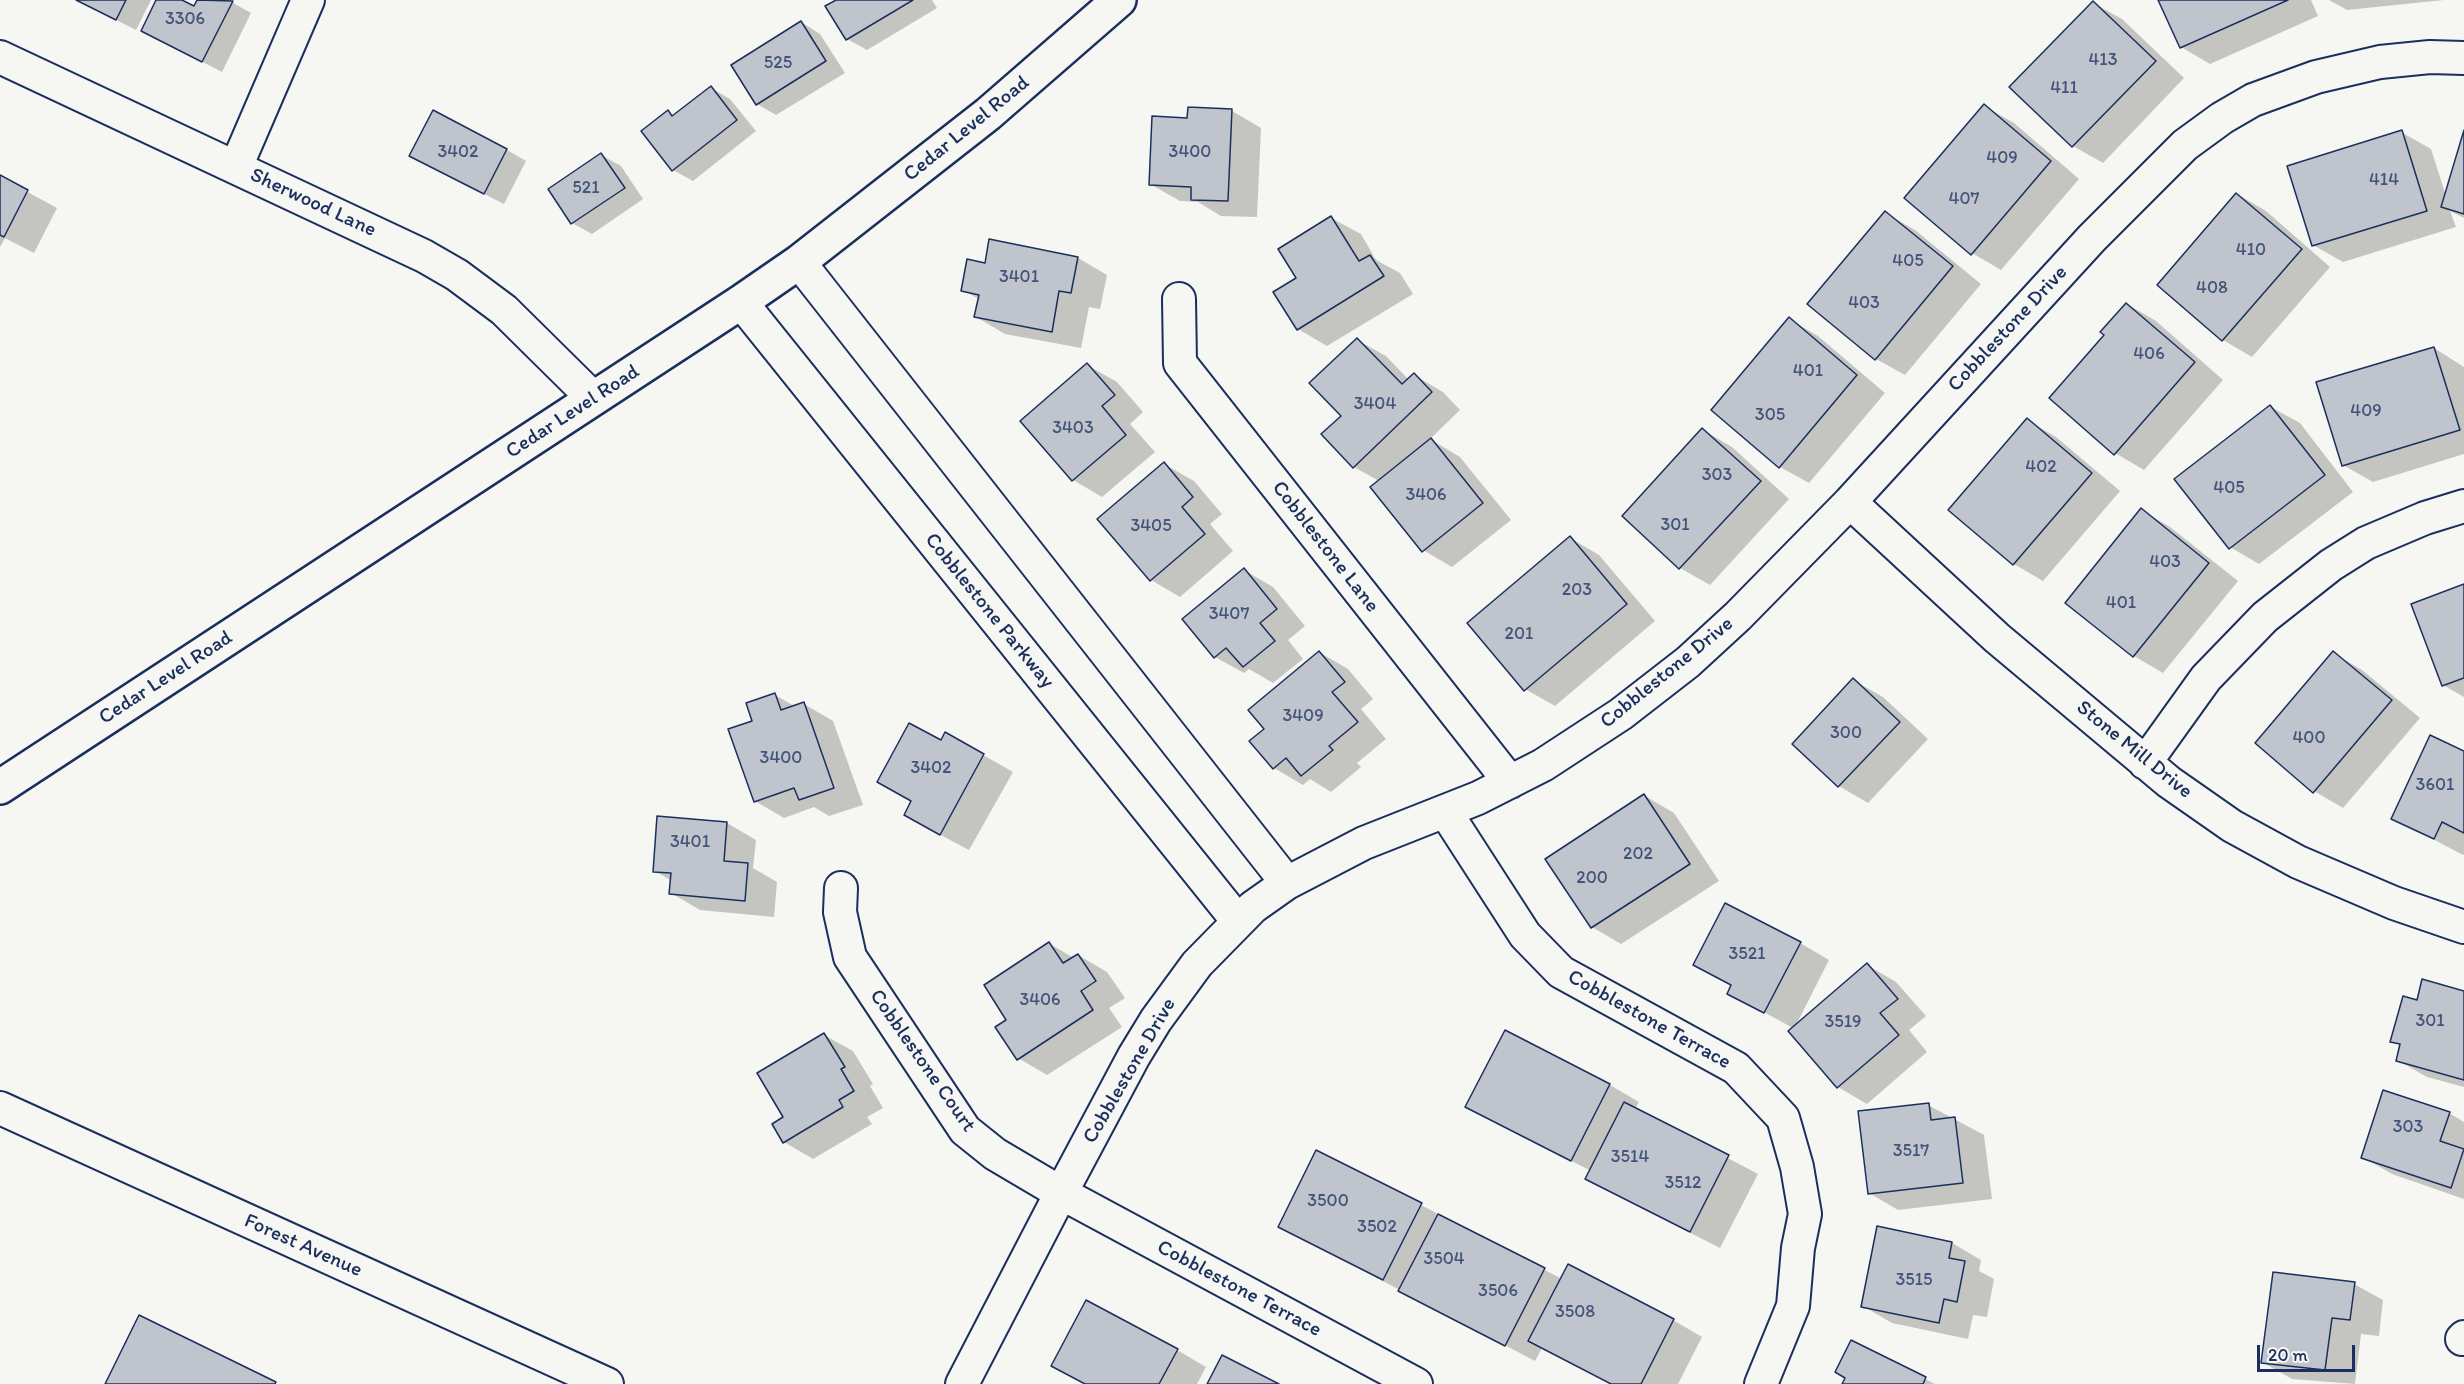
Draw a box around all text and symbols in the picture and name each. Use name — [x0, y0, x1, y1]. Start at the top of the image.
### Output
house number: 3306 — [165, 8, 205, 30]
house number: 413 — [2089, 49, 2117, 71]
house number: 525 — [764, 52, 792, 74]
street label: Cedar Level Road — [899, 71, 1035, 187]
house number: 411 — [2050, 77, 2078, 99]
house number: 3402 — [437, 141, 479, 163]
house number: 3400 — [1169, 141, 1211, 163]
house number: 409 — [1986, 147, 2018, 169]
street label: Sherwood Lane — [246, 163, 380, 243]
house number: 414 — [2369, 169, 2399, 191]
house number: 521 — [572, 177, 600, 199]
house number: 407 — [1949, 188, 1979, 210]
house number: 410 — [2236, 239, 2266, 261]
house number: 405 — [1892, 250, 1924, 272]
street label: Cobblestone Drive — [1943, 260, 2073, 398]
house number: 3401 — [999, 266, 1039, 288]
house number: 408 — [2196, 277, 2228, 299]
house number: 403 — [1848, 292, 1880, 314]
house number: 406 — [2133, 343, 2165, 365]
street label: Cedar Level Road — [501, 359, 645, 465]
house number: 401 — [1793, 360, 1823, 382]
house number: 3404 — [1354, 393, 1396, 415]
house number: 409 — [2350, 400, 2382, 422]
house number: 305 — [1755, 404, 1785, 426]
house number: 3403 — [1052, 417, 1094, 439]
house number: 402 — [2025, 456, 2057, 478]
house number: 303 — [1702, 464, 1732, 486]
street label: Cobblestone Lane — [1266, 476, 1384, 618]
house number: 405 — [2213, 477, 2245, 499]
house number: 3406 — [1405, 484, 1447, 506]
house number: 301 — [1660, 514, 1690, 536]
house number: 3405 — [1130, 515, 1172, 537]
street label: Cobblestone Parkway — [919, 528, 1059, 694]
house number: 403 — [2149, 551, 2181, 573]
house number: 203 — [1562, 579, 1592, 601]
house number: 401 — [2106, 592, 2136, 614]
house number: 3407 — [1209, 603, 1249, 625]
street label: Cobblestone Drive — [1595, 612, 1739, 734]
house number: 201 — [1505, 623, 1533, 645]
street label: Cedar Level Road — [94, 625, 238, 731]
street label: Stone Mill Drive — [2071, 695, 2197, 805]
house number: 3409 — [1282, 705, 1324, 727]
house number: 300 — [1830, 722, 1862, 744]
house number: 400 — [2293, 727, 2325, 749]
house number: 3400 — [760, 747, 802, 769]
house number: 3402 — [910, 757, 952, 779]
house number: 3601 — [2416, 774, 2454, 796]
house number: 3401 — [670, 831, 710, 853]
house number: 202 — [1623, 843, 1653, 865]
house number: 200 — [1576, 867, 1608, 889]
house number: 3521 — [1728, 943, 1766, 965]
street label: Cobblestone Terrace — [1563, 965, 1735, 1075]
street label: Cobblestone Court — [863, 985, 981, 1137]
house number: 3406 — [1019, 989, 1061, 1011]
street label: Cobblestone Drive — [1078, 994, 1182, 1148]
house number: 301 — [2415, 1010, 2445, 1032]
house number: 3519 — [1824, 1011, 1862, 1033]
house number: 303 — [2393, 1116, 2423, 1138]
house number: 3517 — [1893, 1140, 1929, 1162]
house number: 3514 — [1611, 1146, 1649, 1168]
house number: 3512 — [1664, 1172, 1702, 1194]
house number: 3500 — [1307, 1190, 1349, 1212]
street label: Forest Avenue — [240, 1209, 366, 1283]
house number: 3502 — [1357, 1216, 1397, 1238]
street label: Cobblestone Terrace — [1152, 1235, 1326, 1343]
house number: 3504 — [1423, 1248, 1465, 1270]
house number: 3515 — [1895, 1269, 1933, 1291]
house number: 3506 — [1478, 1280, 1518, 1302]
house number: 3508 — [1555, 1301, 1595, 1323]
scale bar — [2260, 1333, 2358, 1371]
text: 20 m — [2268, 1344, 2308, 1366]

